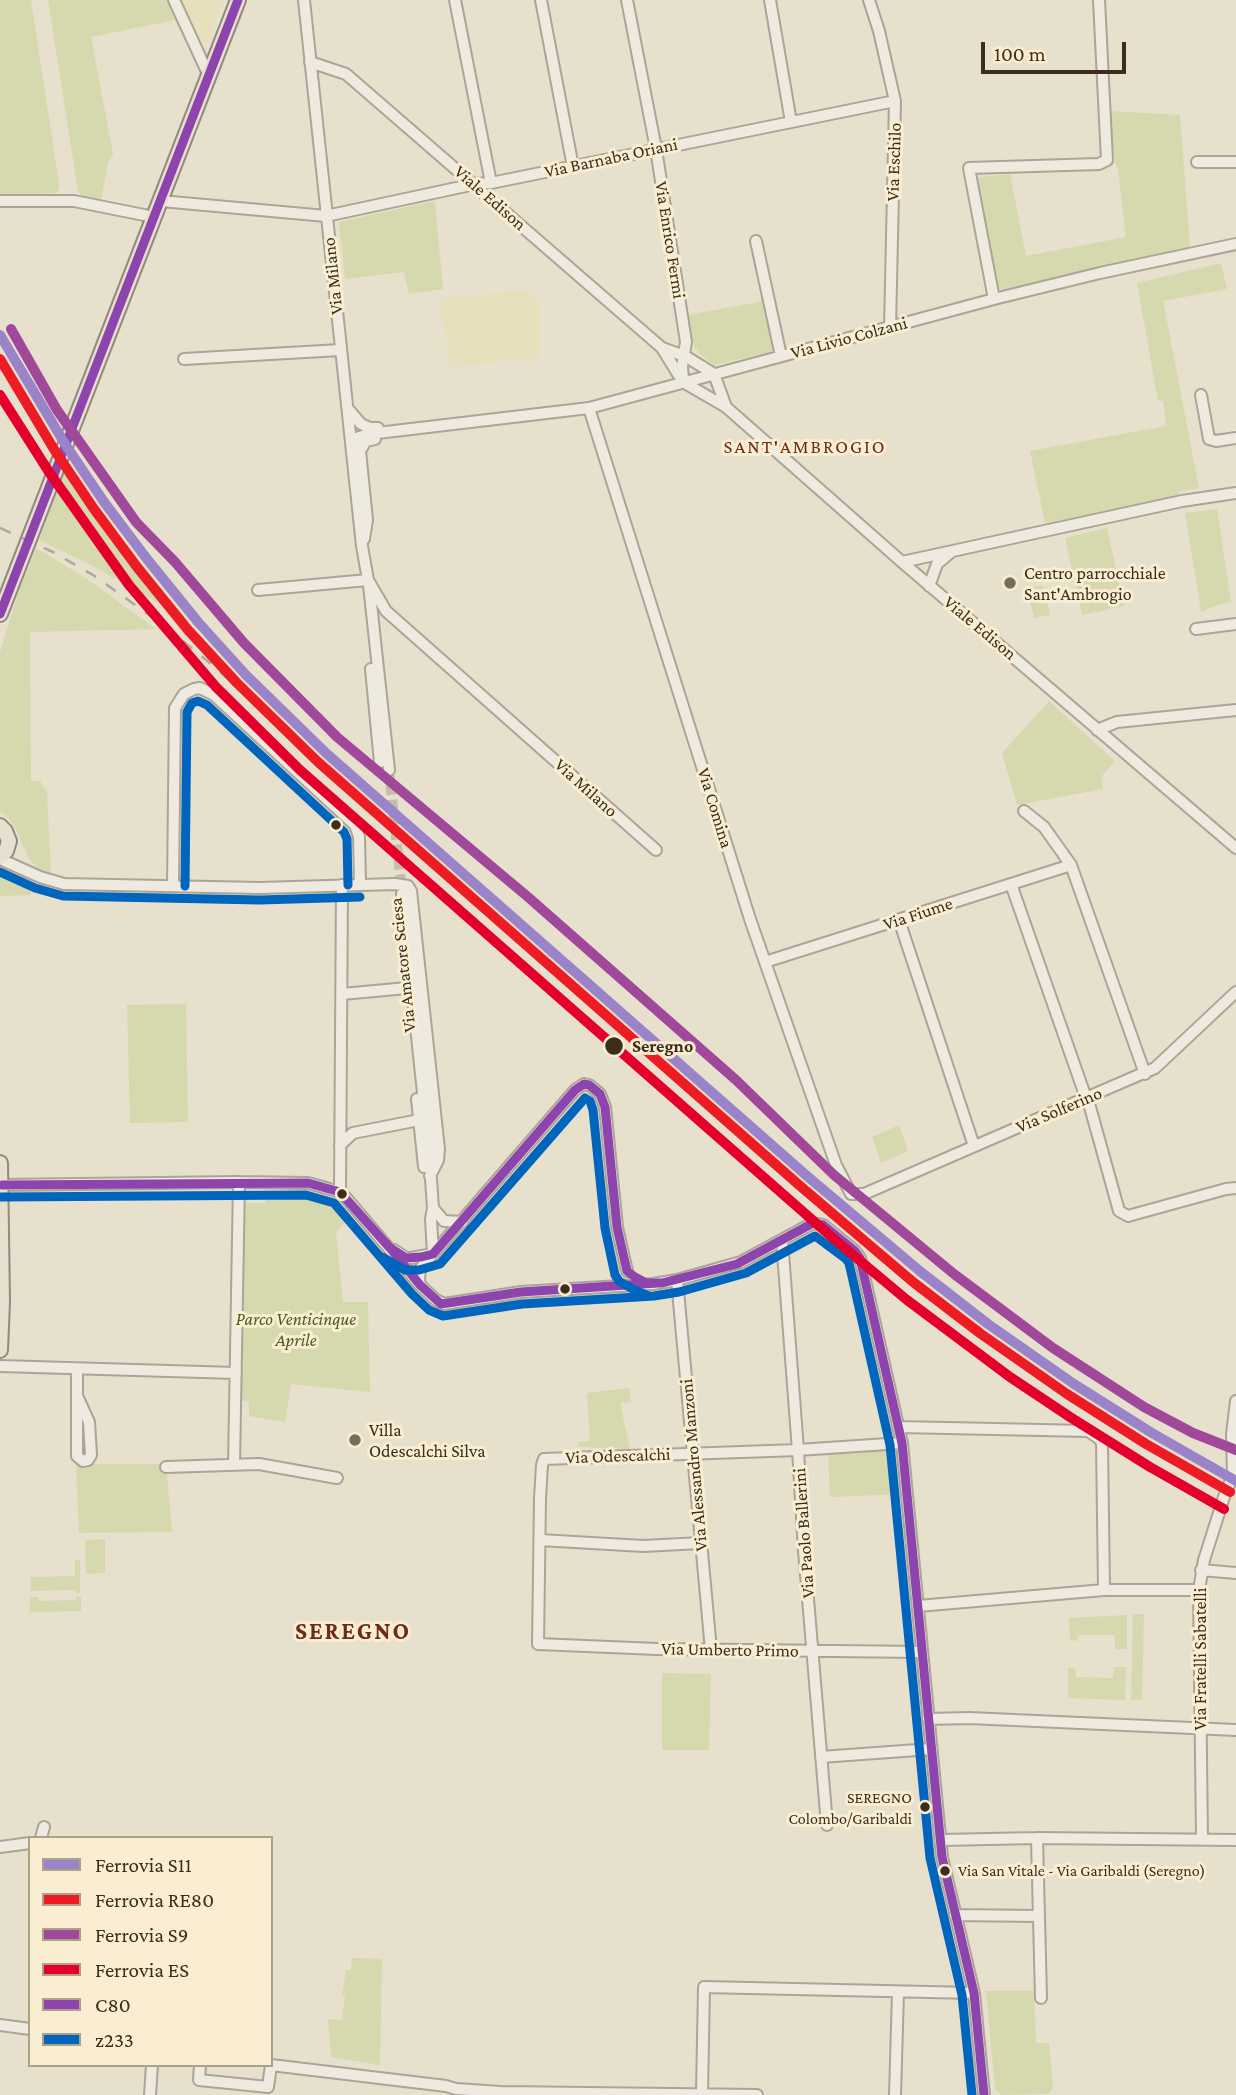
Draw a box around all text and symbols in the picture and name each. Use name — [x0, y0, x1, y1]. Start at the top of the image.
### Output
scale bar — [984, 28, 1129, 72]
text: 100 m — [994, 42, 1046, 66]
street label: Via Eschilo — [882, 122, 906, 202]
street label: Via Barnaba Oriani — [542, 133, 680, 183]
street label: Viale Edison — [449, 161, 531, 235]
street label: Via Enrico Fermi — [650, 180, 690, 300]
street label: Via Milano — [318, 236, 348, 316]
street label: Via Livio Colzani — [788, 312, 910, 364]
district label: SANT'AMBROGIO — [725, 436, 885, 458]
place label: Centro parrocchiale Sant'Ambrogio — [1024, 562, 1166, 604]
marker: Centro parrocchiale Sant'Ambrogio — [1002, 575, 1018, 591]
street label: Viale Edison — [939, 591, 1021, 665]
street label: Via Milano — [550, 754, 622, 822]
street label: Via Comina — [693, 765, 737, 851]
unlabelled marker — [329, 818, 343, 832]
street label: Via Fiume — [881, 893, 955, 935]
street label: Via Amatore Sciesa — [385, 897, 421, 1033]
marker: Seregno — [603, 1035, 625, 1057]
place label: Seregno — [632, 1035, 693, 1057]
street label: Via Solferino — [1013, 1082, 1105, 1138]
unlabelled marker — [335, 1187, 349, 1201]
unlabelled marker — [558, 1282, 572, 1296]
park label: Parco Venticinque Aprile — [236, 1308, 356, 1350]
street label: Via Alessandro Manzoni — [676, 1378, 712, 1552]
place label: Villa Odescalchi Silva — [369, 1419, 486, 1462]
marker: Villa Odescalchi Silva — [347, 1432, 363, 1448]
street label: Via Odescalchi — [565, 1443, 671, 1469]
street label: Via Paolo Ballerini — [789, 1467, 819, 1599]
street label: Via Fratelli Sabatelli — [1189, 1587, 1211, 1731]
district label: SEREGNO — [296, 1618, 410, 1646]
street label: Via Umberto Primo — [661, 1638, 799, 1662]
place label: SEREGNO Colombo/Garibaldi — [788, 1788, 912, 1826]
marker: SEREGNO Colombo/Garibaldi — [918, 1800, 932, 1814]
legend — [28, 1836, 273, 2067]
text: Ferrovia S11 — [95, 1853, 192, 1877]
place label: Via San Vitale - Via Garibaldi (Seregno) — [958, 1861, 1205, 1881]
marker: Via San Vitale - Via Garibaldi (Seregno) — [938, 1864, 952, 1878]
text: Ferrovia RE80 — [95, 1888, 214, 1912]
text: Ferrovia S9 — [95, 1923, 188, 1947]
text: Ferrovia ES — [95, 1958, 189, 1982]
text: C80 — [95, 1993, 131, 2017]
text: z233 — [95, 2028, 134, 2052]

